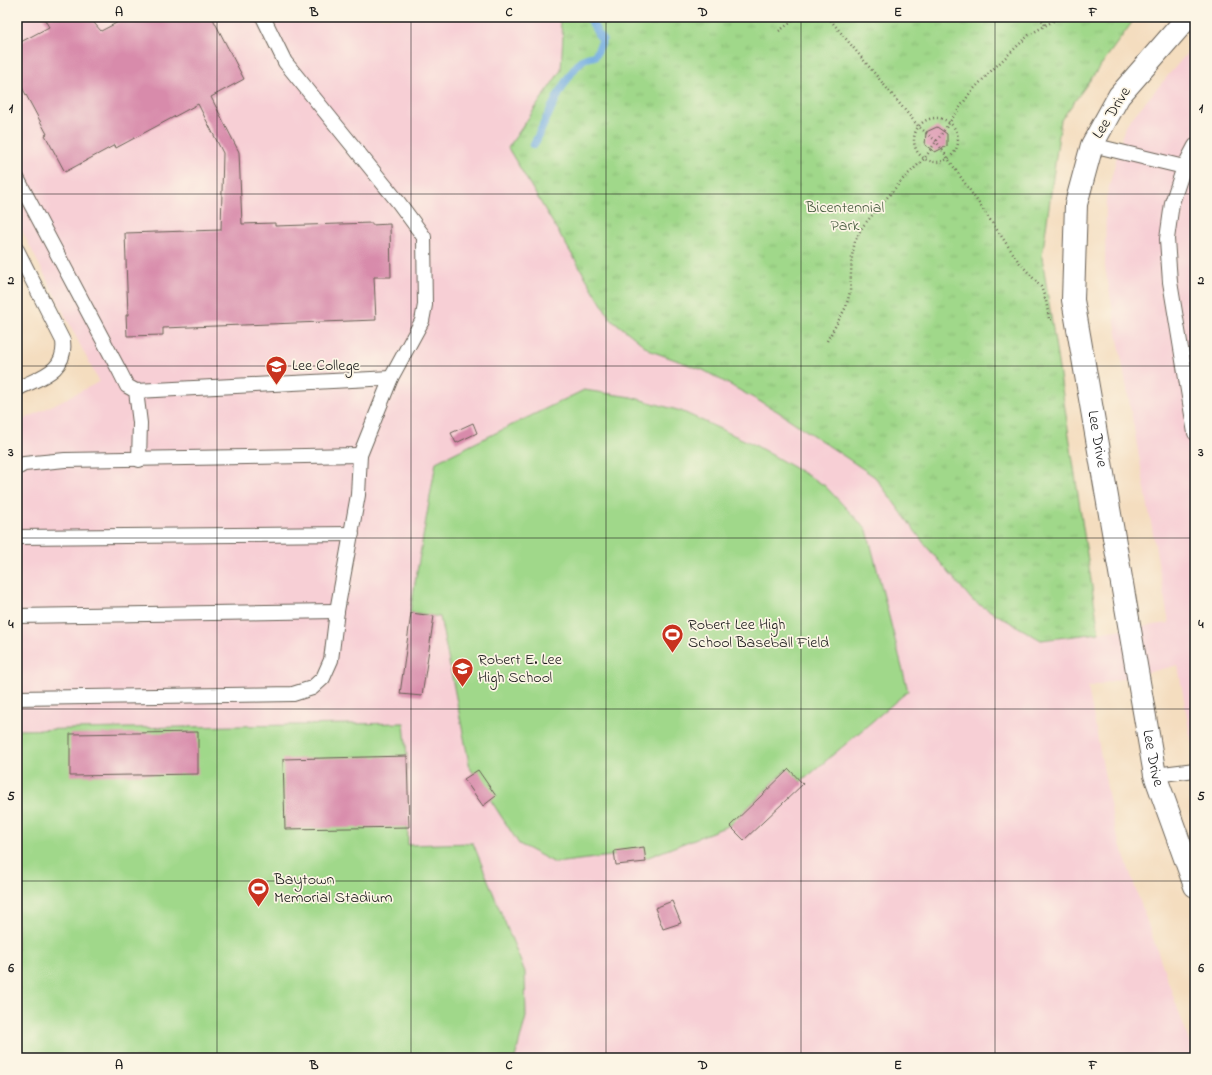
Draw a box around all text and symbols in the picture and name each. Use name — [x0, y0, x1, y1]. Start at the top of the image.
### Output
text: A — [115, 3, 123, 22]
text: B — [309, 3, 319, 22]
text: C — [505, 3, 513, 22]
text: D — [697, 3, 708, 22]
text: E — [894, 3, 902, 22]
text: F — [1088, 3, 1098, 22]
street label: Lee Drive — [1087, 81, 1138, 144]
text: 1 — [9, 99, 14, 118]
text: 1 — [1199, 99, 1204, 118]
park label: Bicentennial Park — [805, 196, 884, 238]
text: 2 — [7, 271, 15, 290]
text: 2 — [1197, 271, 1205, 290]
school or university icon: Lee College — [264, 353, 290, 386]
place label: Lee College — [292, 354, 361, 378]
street label: Lee Drive — [1080, 408, 1114, 470]
text: 3 — [7, 443, 14, 462]
text: 3 — [1197, 443, 1204, 462]
place label: Robert Lee High School Baseball Field — [688, 613, 829, 655]
text: 4 — [7, 615, 14, 634]
text: 4 — [1197, 615, 1204, 634]
sports icon: Robert Lee High School Baseball Field — [660, 621, 686, 654]
place label: Robert E. Lee High School — [478, 648, 563, 690]
school or university icon: Robert E. Lee High School — [449, 656, 475, 689]
street label: Lee Drive — [1135, 728, 1171, 791]
text: 5 — [7, 787, 15, 806]
text: 5 — [1197, 787, 1205, 806]
place label: Baytown Memorial Stadium — [273, 868, 392, 910]
sports icon: Baytown Memorial Stadium — [245, 876, 271, 909]
text: 6 — [7, 959, 14, 978]
text: 6 — [1197, 959, 1204, 978]
text: A — [115, 1056, 123, 1075]
text: B — [309, 1056, 319, 1075]
text: C — [505, 1056, 513, 1075]
text: D — [697, 1056, 708, 1075]
text: E — [894, 1056, 902, 1075]
text: F — [1088, 1056, 1098, 1075]

